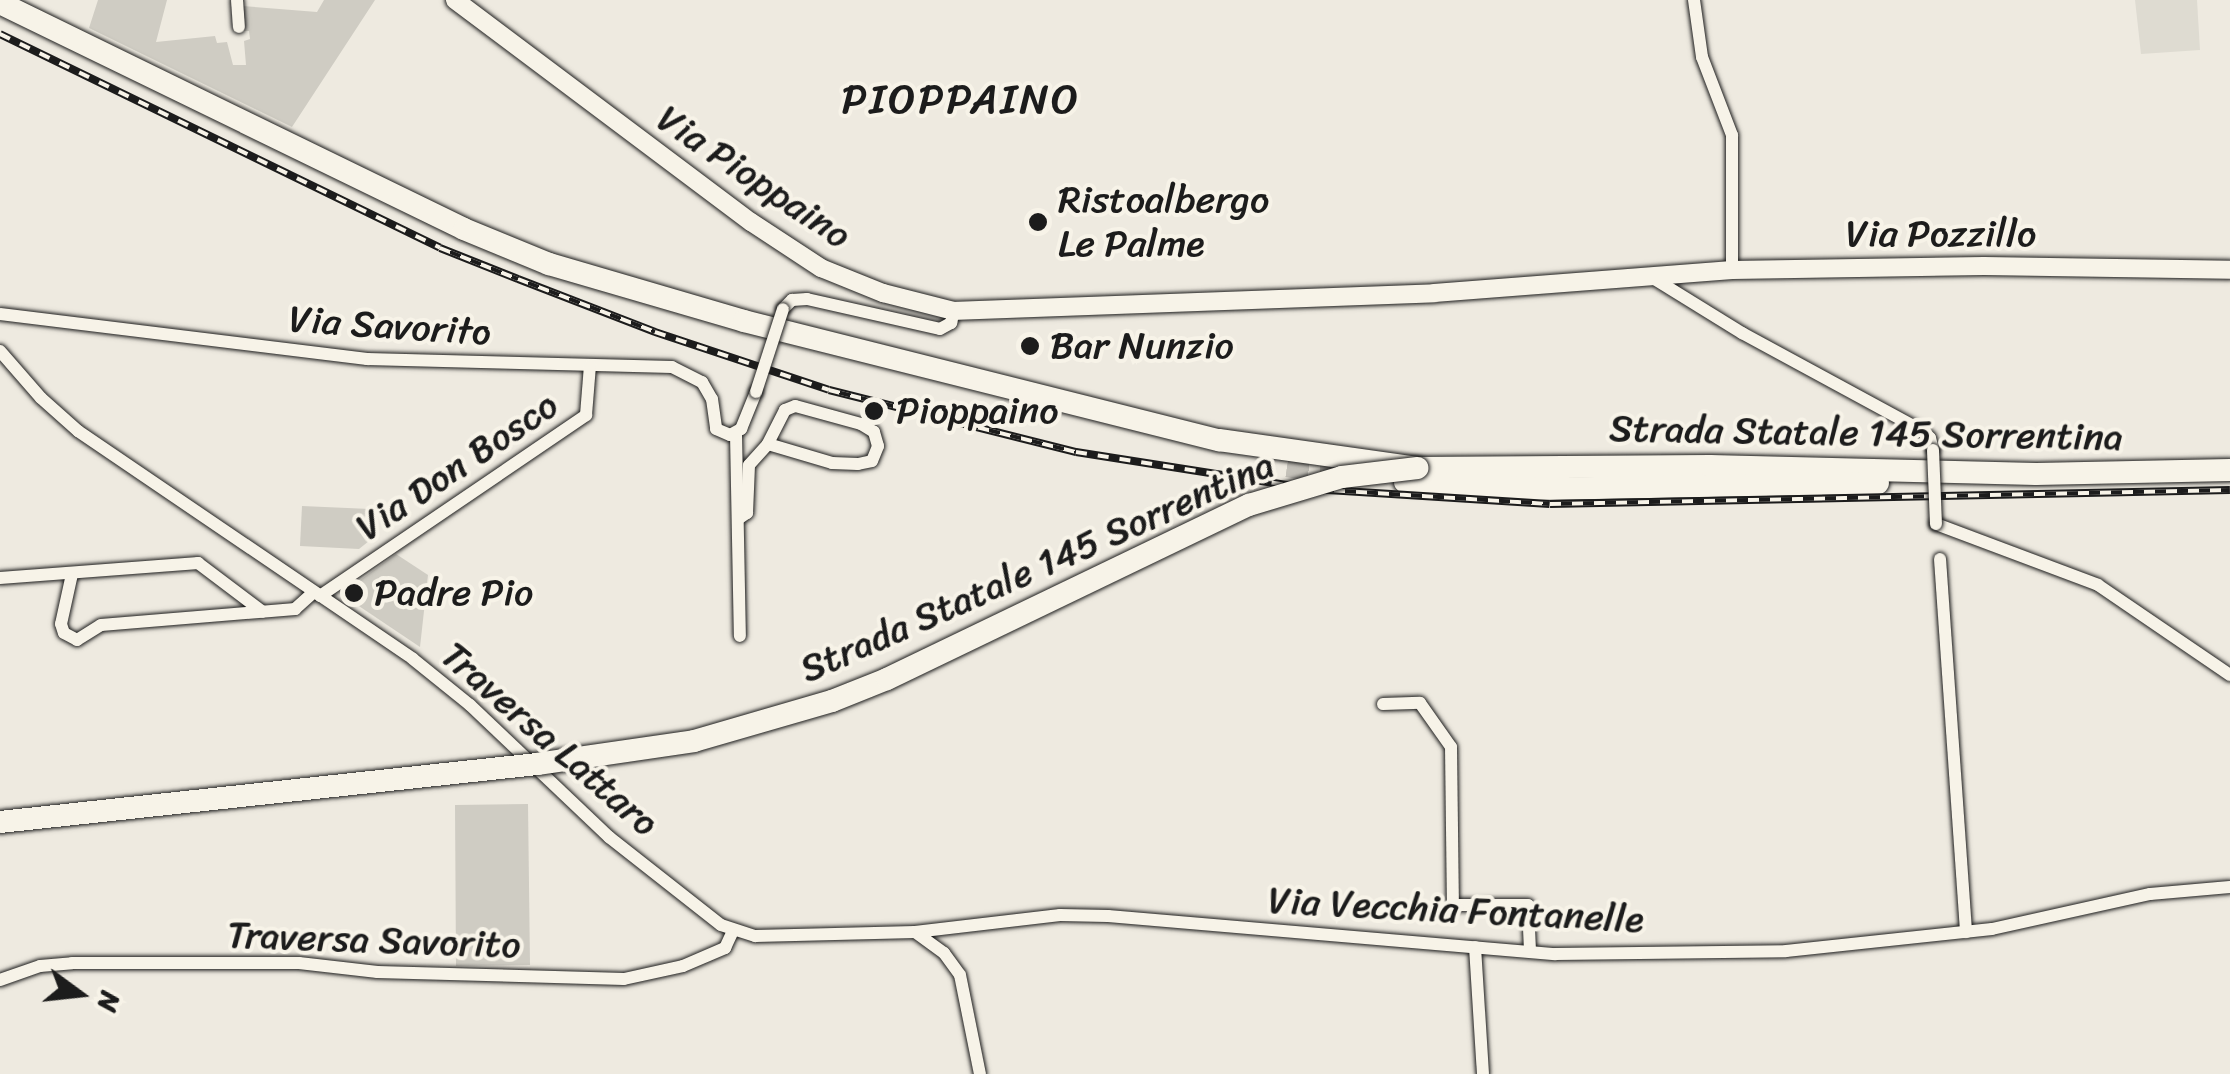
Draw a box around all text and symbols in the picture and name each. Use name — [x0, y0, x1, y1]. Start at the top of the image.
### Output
district label: PIOPPAINO — [841, 74, 1081, 124]
street label: Via Pioppaino — [648, 95, 860, 259]
place label: Ristoalbergo Le Palme — [1058, 177, 1269, 266]
marker: Ristoalbergo Le Palme — [1027, 211, 1049, 233]
street label: Via Pozzillo — [1845, 211, 2037, 257]
street label: Via Savorito — [287, 296, 493, 356]
place label: Bar Nunzio — [1050, 323, 1233, 369]
marker: Bar Nunzio — [1019, 335, 1041, 357]
street label: Via Don Bosco — [347, 382, 567, 550]
place label: Pioppaino — [896, 388, 1058, 434]
marker: Pioppaino — [861, 398, 887, 424]
street label: Strada Statale 145 Sorrentina — [1609, 406, 2123, 460]
street label: Strada Statale 145 Sorrentina — [794, 442, 1280, 692]
place label: Padre Pio — [374, 570, 534, 616]
marker: Padre Pio — [343, 582, 365, 604]
street label: Traversa Lattaro — [432, 632, 668, 846]
street label: Via Vecchia Fontanelle — [1268, 877, 1644, 943]
street label: Traversa Savorito — [227, 912, 521, 968]
north arrow — [30, 944, 130, 1044]
text: N — [83, 986, 136, 1018]

